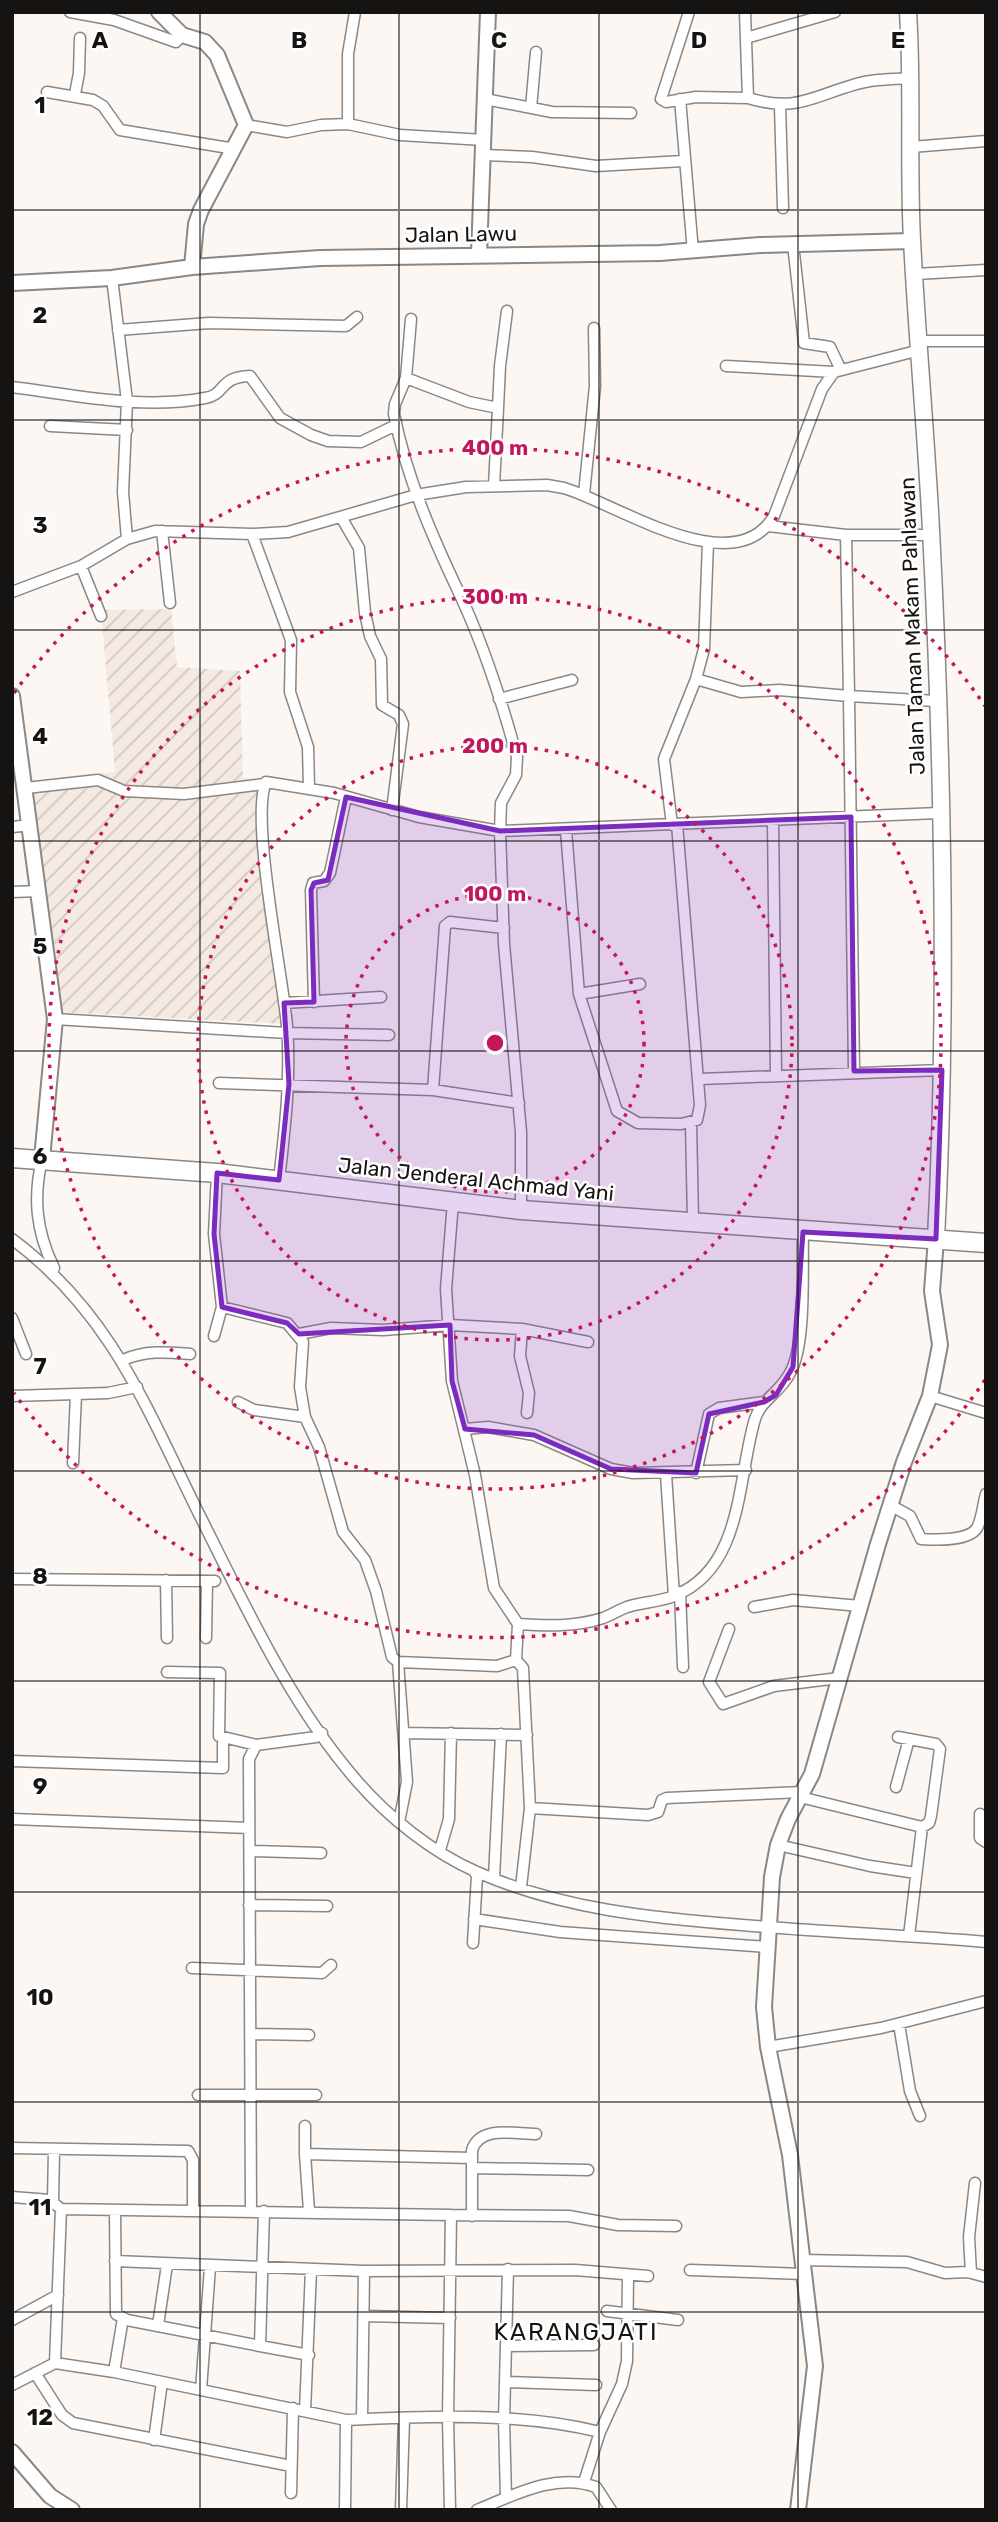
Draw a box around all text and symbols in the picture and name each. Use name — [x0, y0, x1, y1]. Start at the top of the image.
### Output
text: A — [92, 26, 109, 54]
text: B — [291, 26, 307, 54]
text: C — [491, 26, 507, 54]
text: D — [691, 26, 707, 54]
text: E — [891, 26, 905, 54]
text: 1 — [34, 91, 46, 119]
street label: Jalan Lawu — [405, 221, 517, 247]
text: 2 — [33, 301, 47, 329]
text: 400 m — [462, 435, 528, 460]
street label: Jalan Taman Makam Pahlawan — [894, 477, 930, 775]
text: 3 — [32, 511, 48, 539]
text: 300 m — [462, 584, 528, 609]
text: 4 — [32, 722, 48, 750]
text: 200 m — [462, 733, 528, 758]
text: 100 m — [464, 881, 526, 906]
text: 5 — [33, 932, 48, 960]
centre of rings — [483, 1031, 507, 1055]
text: 6 — [33, 1142, 48, 1170]
street label: Jalan Jenderal Achmad Yani — [337, 1152, 615, 1206]
text: 7 — [33, 1352, 47, 1380]
text: 8 — [32, 1562, 48, 1590]
text: 9 — [33, 1772, 47, 1800]
text: 10 — [26, 1983, 54, 2011]
text: 11 — [29, 2193, 51, 2221]
district label: KARANGJATI — [494, 2318, 658, 2346]
text: 12 — [27, 2403, 53, 2431]

